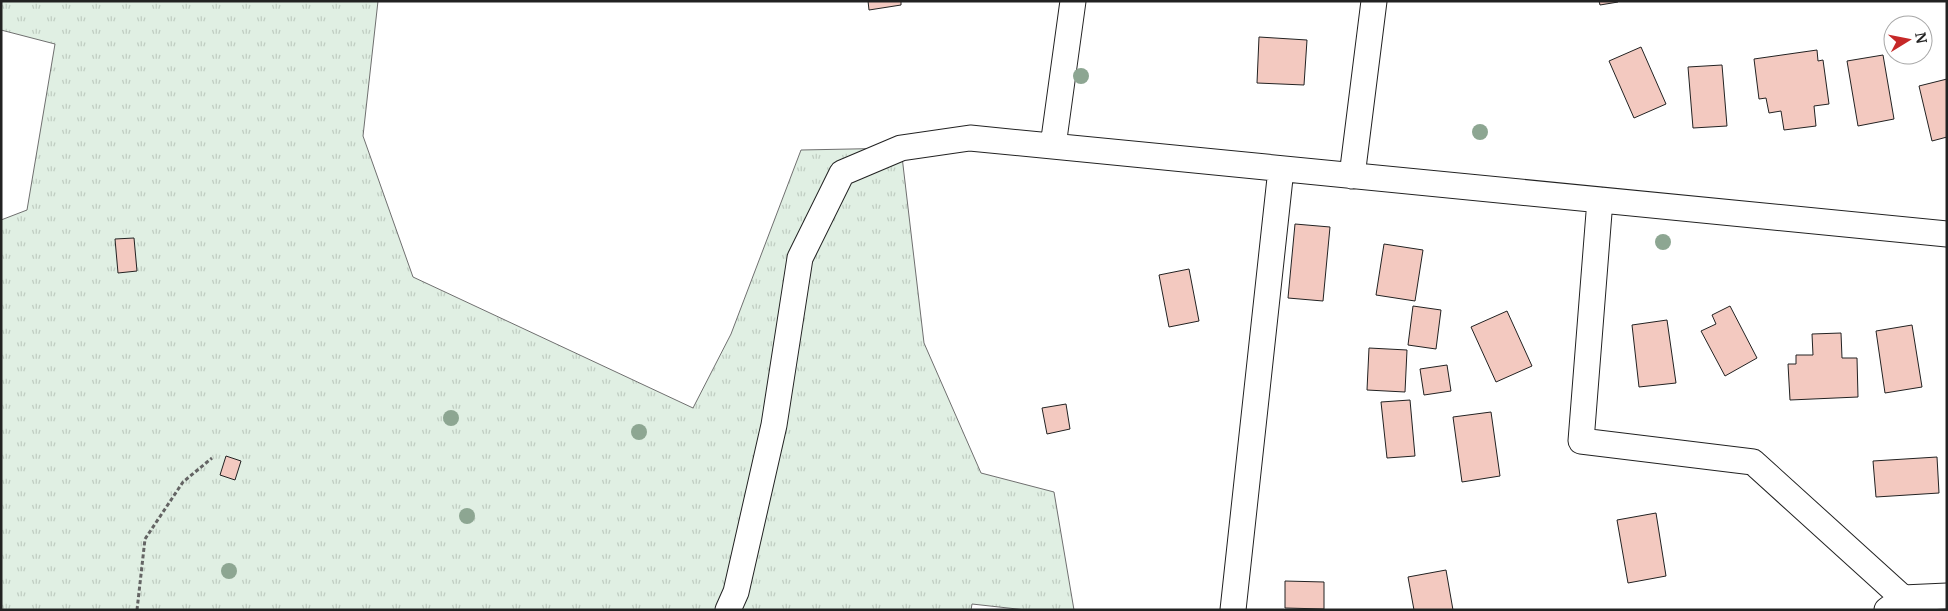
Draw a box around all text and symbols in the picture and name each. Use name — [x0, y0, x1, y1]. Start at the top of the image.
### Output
north arrow — [1883, 15, 1933, 65]
text: N — [1911, 31, 1931, 45]

